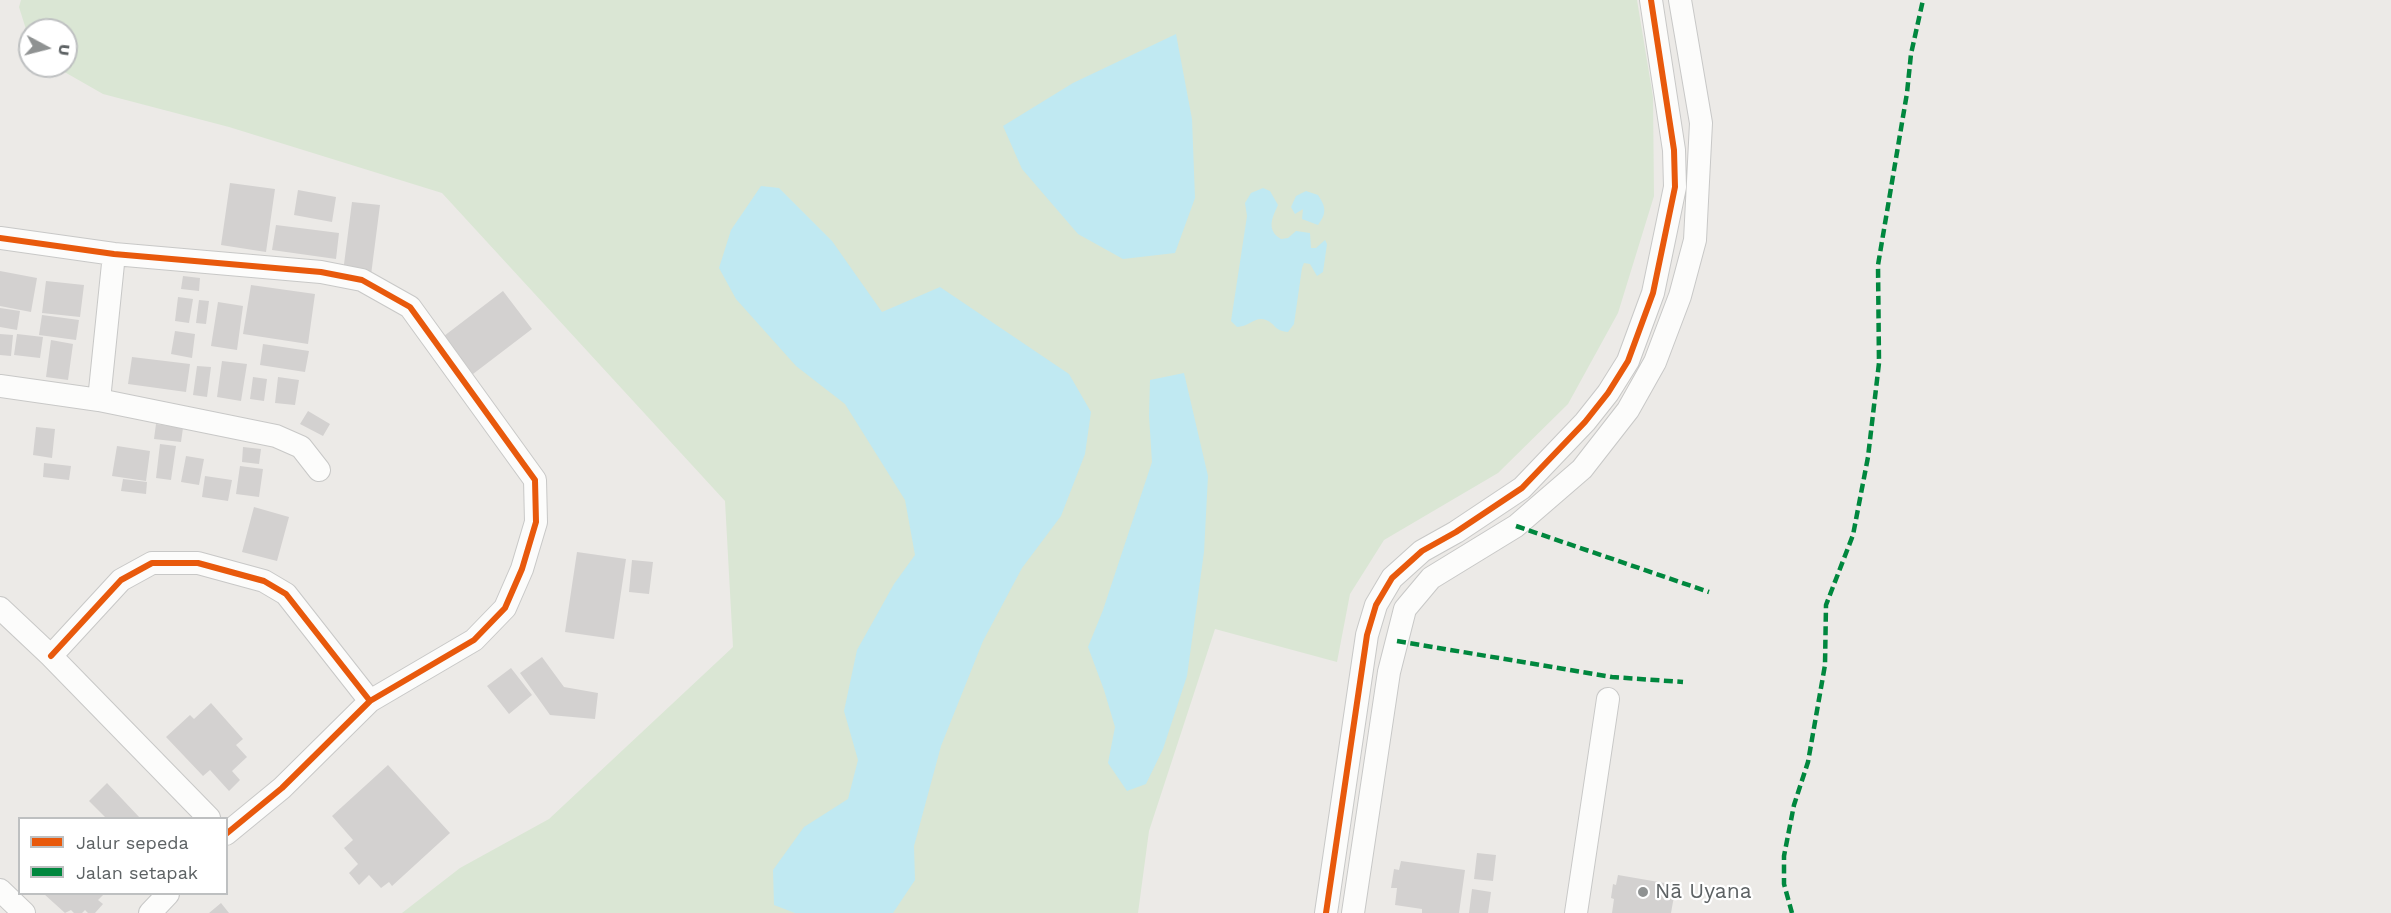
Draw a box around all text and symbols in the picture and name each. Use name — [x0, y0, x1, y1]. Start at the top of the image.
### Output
north arrow — [18, 18, 78, 78]
text: U — [54, 43, 74, 57]
legend — [18, 817, 228, 895]
text: Jalur sepeda — [76, 832, 189, 853]
text: Jalan setapak — [76, 862, 198, 883]
place label: Nā Uyana — [1655, 879, 1752, 905]
marker: Nā Uyana — [1636, 885, 1650, 899]

